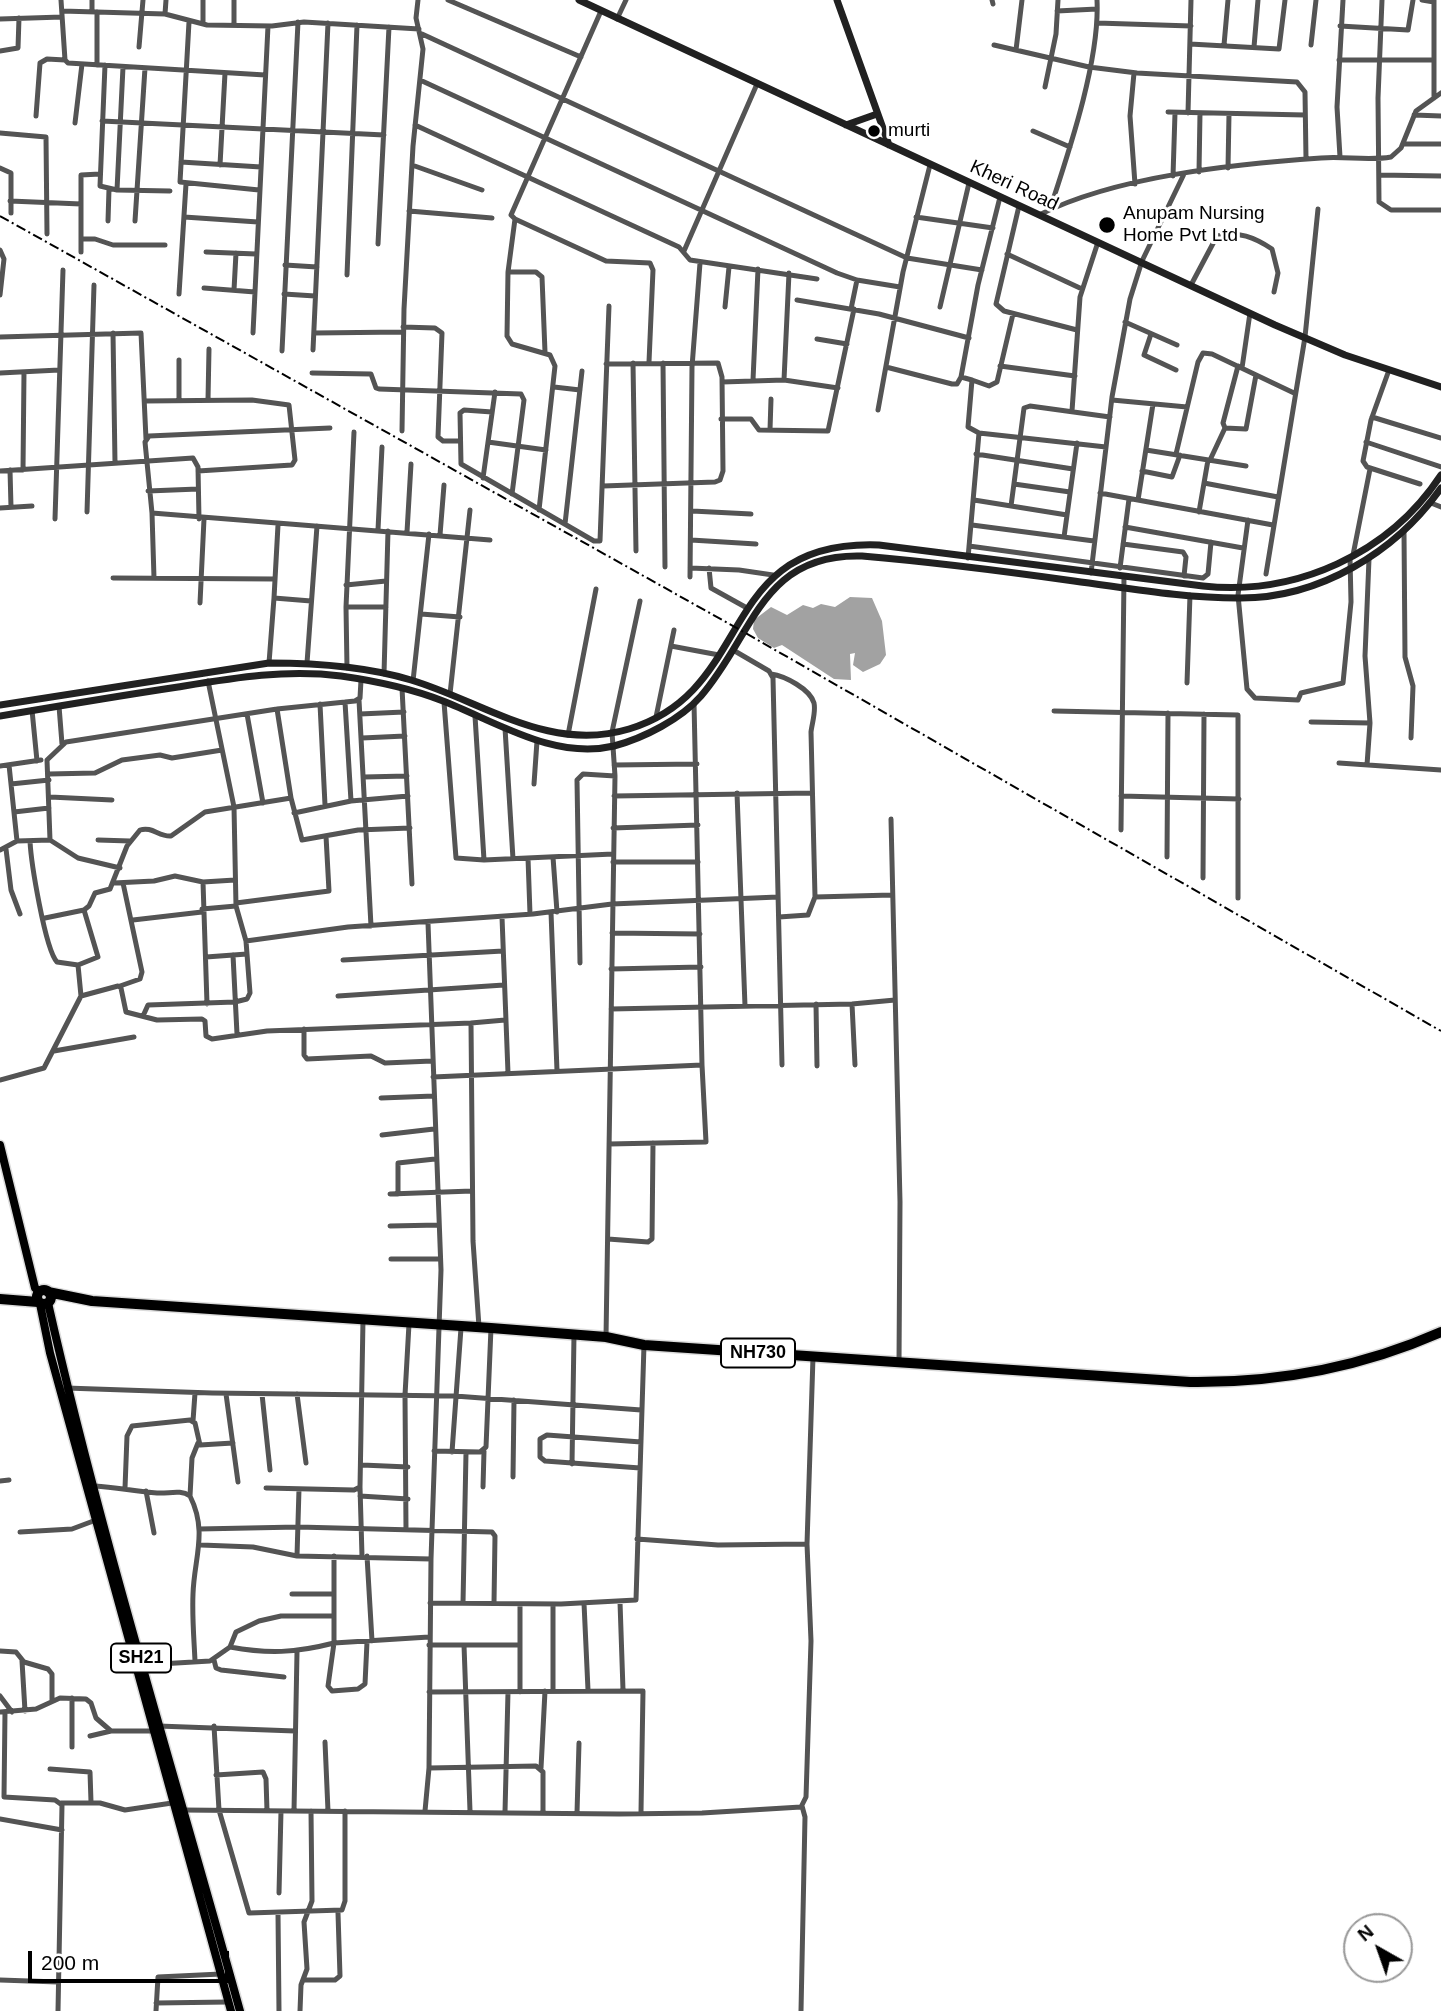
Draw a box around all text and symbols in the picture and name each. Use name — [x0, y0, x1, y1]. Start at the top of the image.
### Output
place label: murti — [888, 120, 930, 142]
marker: murti — [866, 123, 882, 139]
street label: Kheri Road — [966, 156, 1062, 216]
place label: Anupam Nursing Home Pvt Ltd — [1123, 203, 1265, 247]
marker: Anupam Nursing Home Pvt Ltd — [1097, 215, 1117, 235]
road number: NH730 — [721, 1338, 795, 1368]
road number: SH21 — [111, 1644, 171, 1672]
north arrow — [1343, 1913, 1413, 1983]
text: N — [1353, 1921, 1377, 1946]
scale bar — [32, 1938, 233, 1982]
text: 200 m — [41, 1951, 99, 1974]

